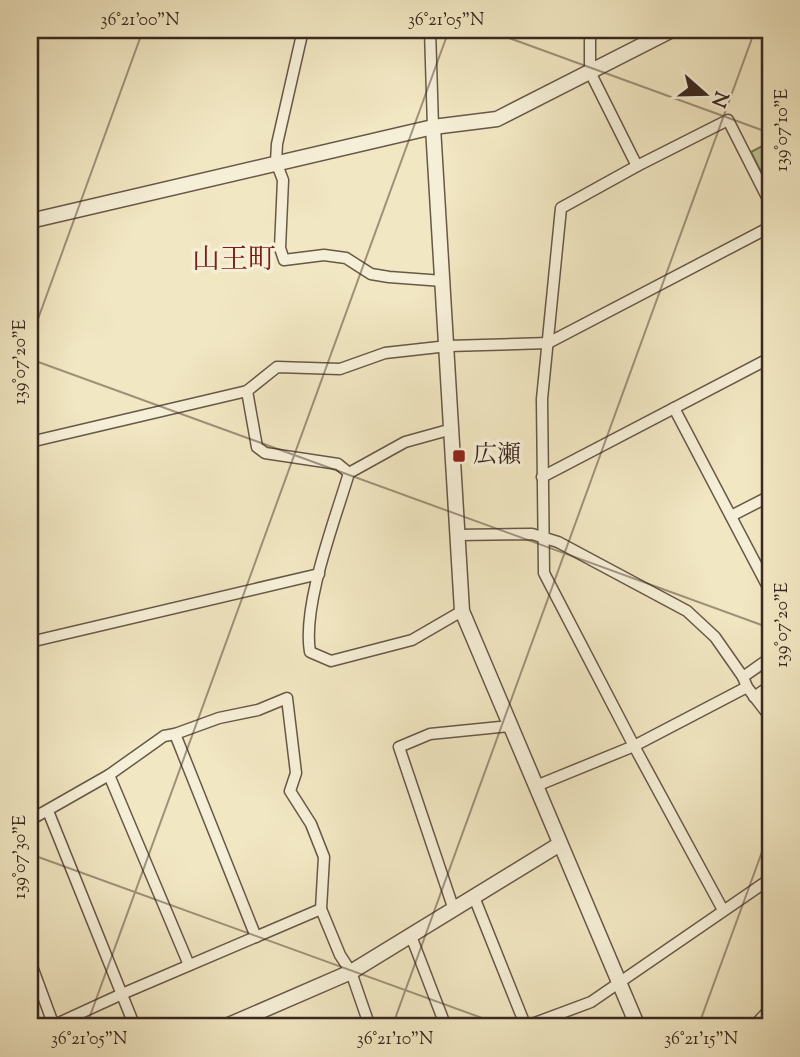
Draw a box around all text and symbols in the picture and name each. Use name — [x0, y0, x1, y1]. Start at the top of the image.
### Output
text: 36°21'00"N — [100, 8, 180, 34]
text: 36°21'05"N — [408, 8, 484, 34]
north arrow — [670, 60, 740, 130]
text: N — [703, 87, 734, 111]
text: 139°07'10"E — [770, 88, 796, 171]
district label: 山王町 — [192, 241, 276, 281]
text: 139°07'20"E — [8, 319, 34, 405]
place label: 広瀬 — [473, 439, 521, 473]
marker: 広瀬 — [451, 448, 467, 464]
text: 139°07'20"E — [770, 582, 796, 668]
text: 139°07'30"E — [8, 815, 34, 899]
text: 36°21'05"N — [51, 1027, 127, 1053]
text: 36°21'10"N — [357, 1027, 433, 1053]
text: 36°21'15"N — [664, 1027, 738, 1053]

